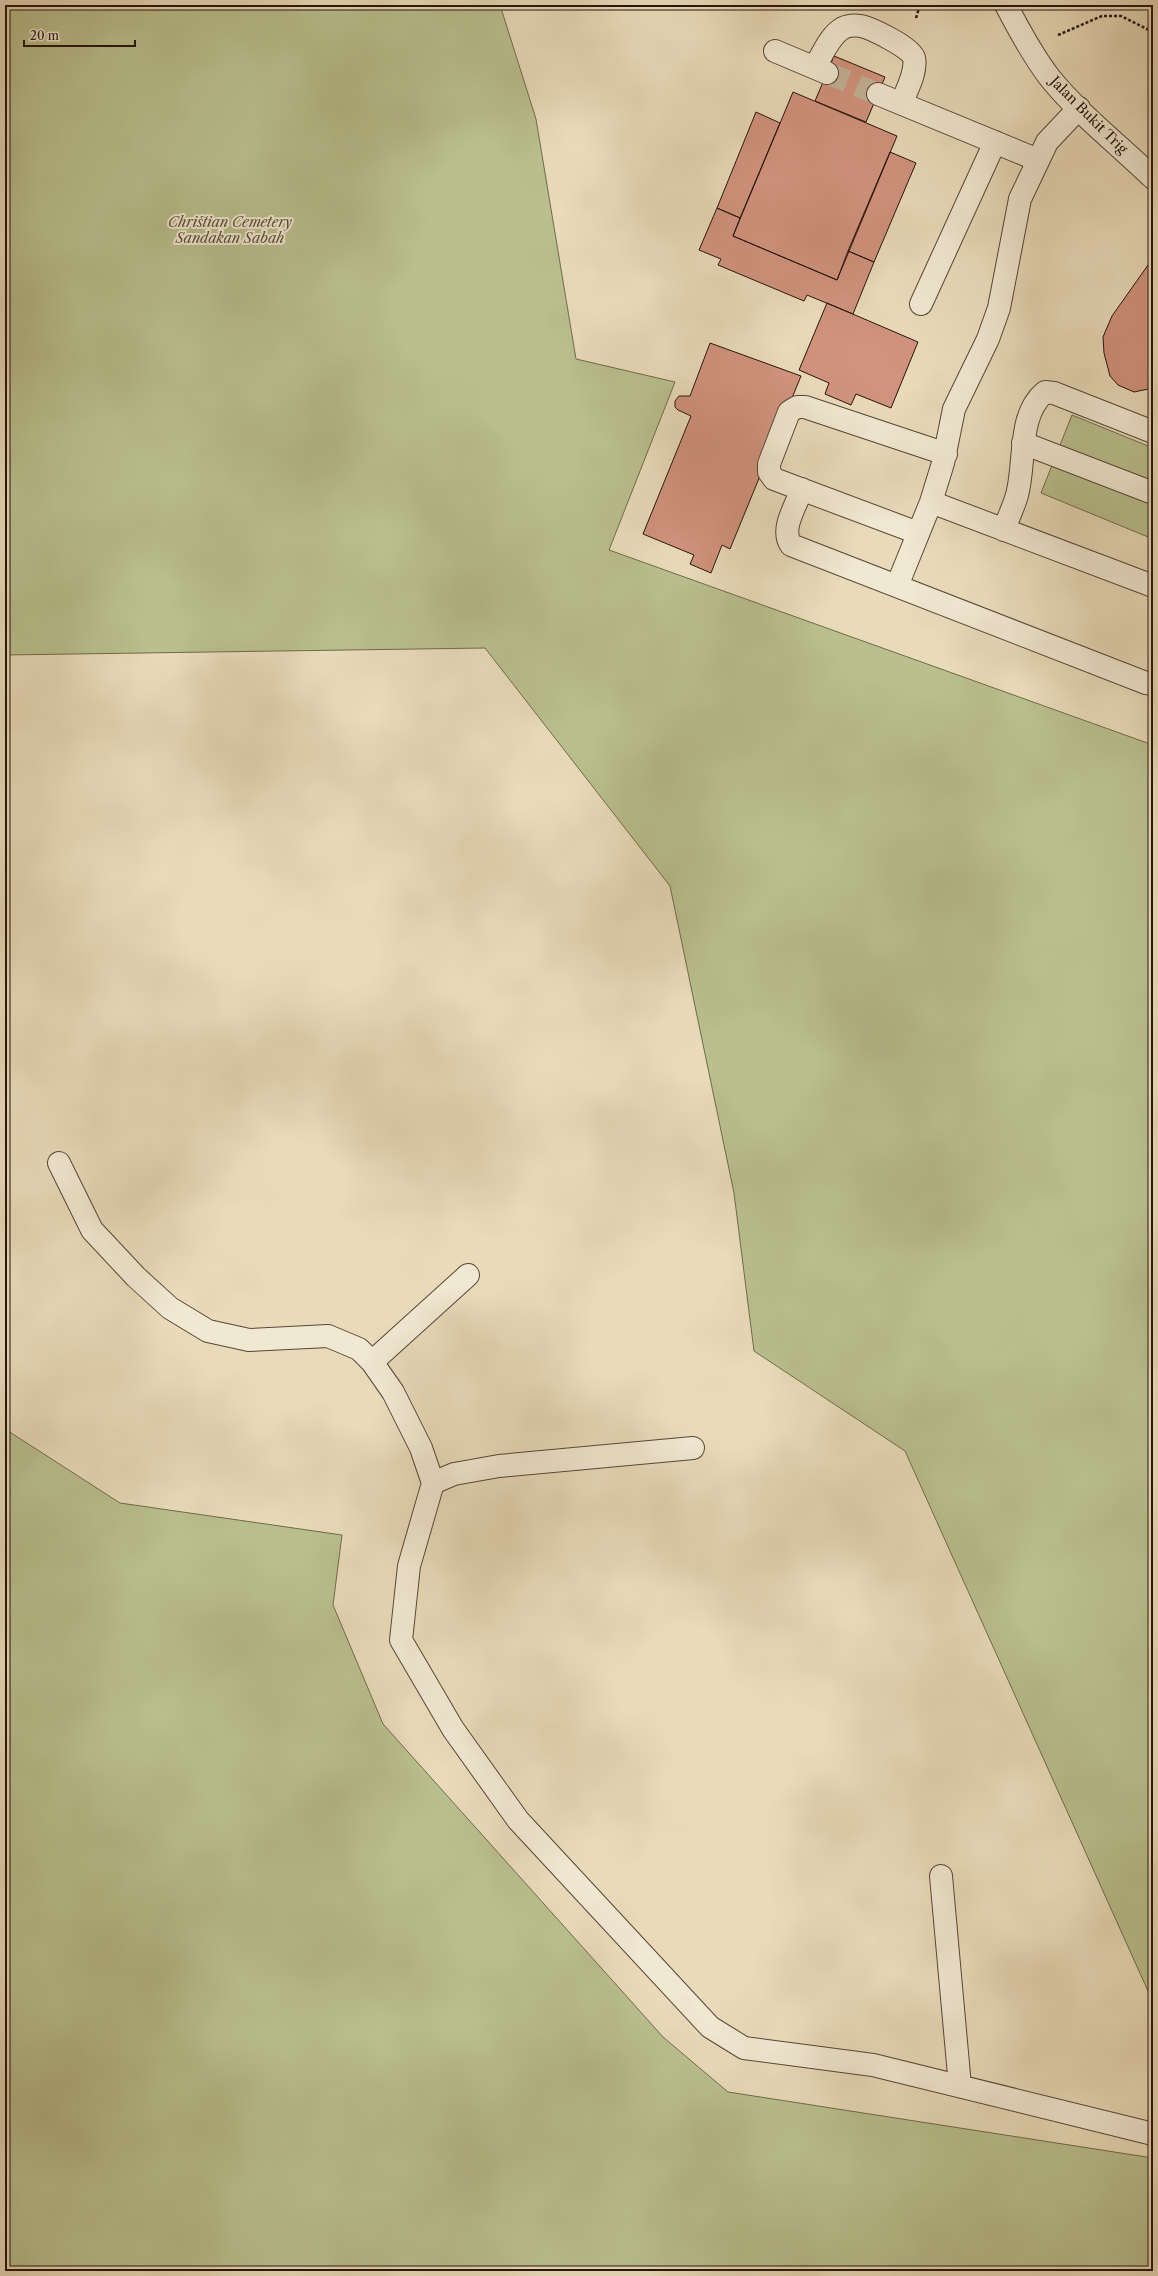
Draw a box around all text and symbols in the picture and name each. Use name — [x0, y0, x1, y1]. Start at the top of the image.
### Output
scale bar — [24, 22, 135, 48]
text: 20 m — [30, 28, 59, 43]
street label: Jalan Bukit Trig — [1045, 71, 1132, 158]
park label: Christian Cemetery Sandakan Sabah — [168, 213, 292, 247]

